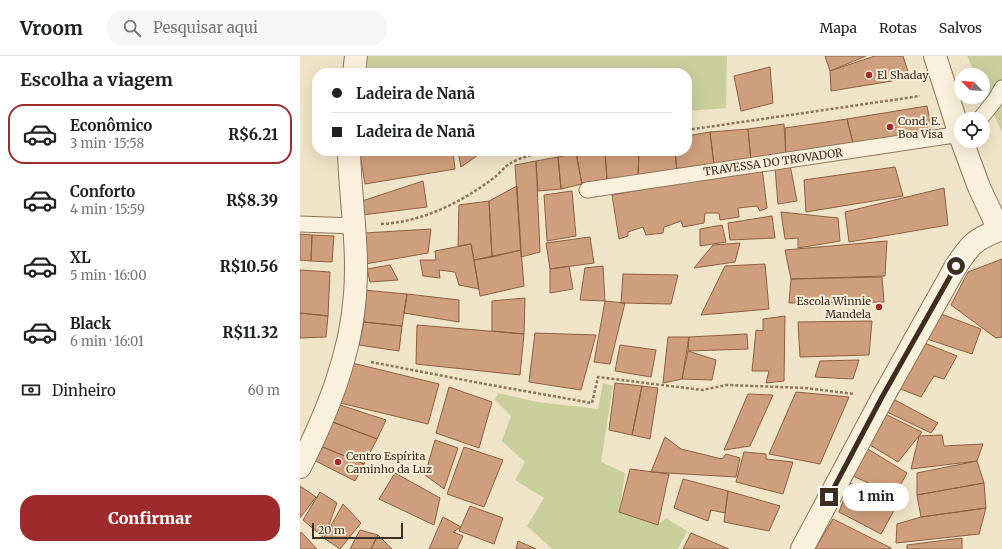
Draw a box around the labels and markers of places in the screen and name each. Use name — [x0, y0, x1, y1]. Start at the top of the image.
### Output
place label: El Shaday — [877, 68, 929, 82]
marker: El Shaday — [864, 70, 874, 80]
place label: Cond. E. Boa Visa — [898, 114, 943, 141]
marker: Cond. E. Boa Visa — [885, 122, 895, 132]
place label: Escola Winnie Mandela — [796, 294, 871, 321]
marker: Escola Winnie Mandela — [874, 302, 884, 312]
place label: Centro Espírita Caminho da Luz — [346, 449, 432, 476]
marker: Centro Espírita Caminho da Luz — [333, 457, 343, 467]

